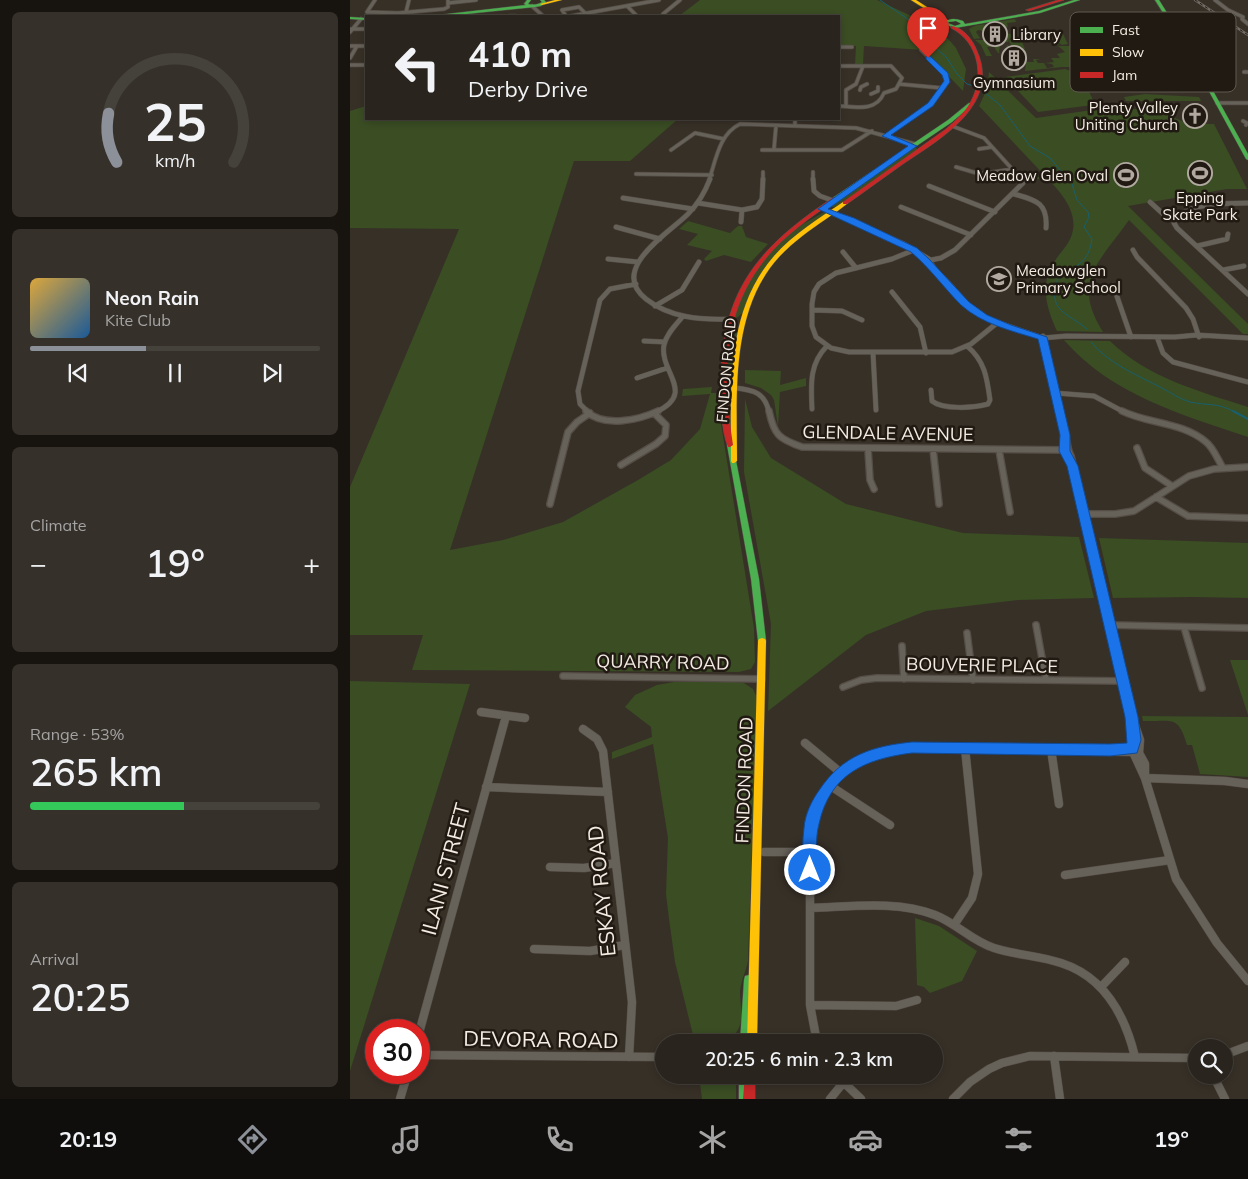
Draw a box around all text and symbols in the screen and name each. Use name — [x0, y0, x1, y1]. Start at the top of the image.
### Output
pin — [907, 7, 949, 58]
legend — [1070, 12, 1236, 92]
icon: arrive — [914, 14, 942, 42]
building icon: Library — [982, 21, 1008, 47]
text: Fast — [1112, 21, 1140, 39]
place label: Library — [1012, 25, 1061, 44]
text: 410 m — [468, 32, 572, 76]
icon: left — [385, 35, 450, 100]
text: Slow — [1112, 43, 1144, 61]
building icon: Gymnasium — [1001, 45, 1027, 71]
text: Jam — [1112, 66, 1137, 84]
place label: Gymnasium — [973, 73, 1055, 92]
text: Derby Drive — [468, 75, 588, 103]
text: 25 — [144, 89, 206, 154]
place label: Plenty Valley Uniting Church — [1075, 98, 1178, 134]
church icon: Plenty Valley Uniting Church — [1182, 103, 1208, 129]
text: km/h — [155, 149, 195, 171]
sports icon: Epping Skate Park — [1187, 160, 1213, 186]
sports icon: Meadow Glen Oval — [1113, 162, 1139, 188]
place label: Meadow Glen Oval — [976, 166, 1108, 185]
place label: Epping Skate Park — [1163, 188, 1238, 224]
place label: Meadowglen Primary School — [1016, 261, 1121, 297]
school or university icon: Meadowglen Primary School — [986, 266, 1012, 292]
text: Neon Rain — [105, 286, 199, 310]
text: Kite Club — [105, 310, 171, 330]
street label: FINDON ROAD — [712, 317, 740, 423]
icon: previous — [64, 359, 92, 387]
icon: pause — [161, 359, 189, 387]
icon: next — [258, 359, 286, 387]
street label: GLENDALE AVENUE — [802, 420, 974, 446]
text: Climate — [30, 515, 86, 535]
text: 19° — [145, 539, 205, 587]
text: − — [30, 546, 47, 581]
text: + — [303, 546, 320, 581]
street label: QUARRY ROAD — [596, 649, 730, 675]
street label: BOUVERIE PLACE — [906, 652, 1058, 678]
street label: FINDON ROAD — [730, 716, 758, 844]
text: Range · 53% — [30, 724, 125, 744]
text: 265 km — [30, 748, 163, 796]
street label: ILANI STREET — [415, 800, 475, 938]
street label: ESKAY ROAD — [581, 824, 621, 958]
position arrow — [783, 843, 835, 895]
text: Arrival — [30, 949, 79, 969]
text: 20:25 — [30, 973, 130, 1021]
speed limit sign: 30 — [365, 1019, 430, 1084]
street label: DEVORA ROAD — [463, 1025, 619, 1053]
map controls — [1188, 1039, 1233, 1084]
button: search — [1188, 1039, 1233, 1084]
text: 20:25 · 6 min · 2.3 km — [705, 1047, 893, 1071]
icon: directions — [235, 1122, 270, 1157]
icon: music — [389, 1122, 424, 1157]
icon: phone — [542, 1122, 577, 1157]
icon: climate — [695, 1122, 730, 1157]
icon: car — [848, 1122, 883, 1157]
icon: filters — [1001, 1122, 1036, 1157]
text: 20:19 — [59, 1125, 117, 1153]
text: 19° — [1154, 1125, 1189, 1153]

